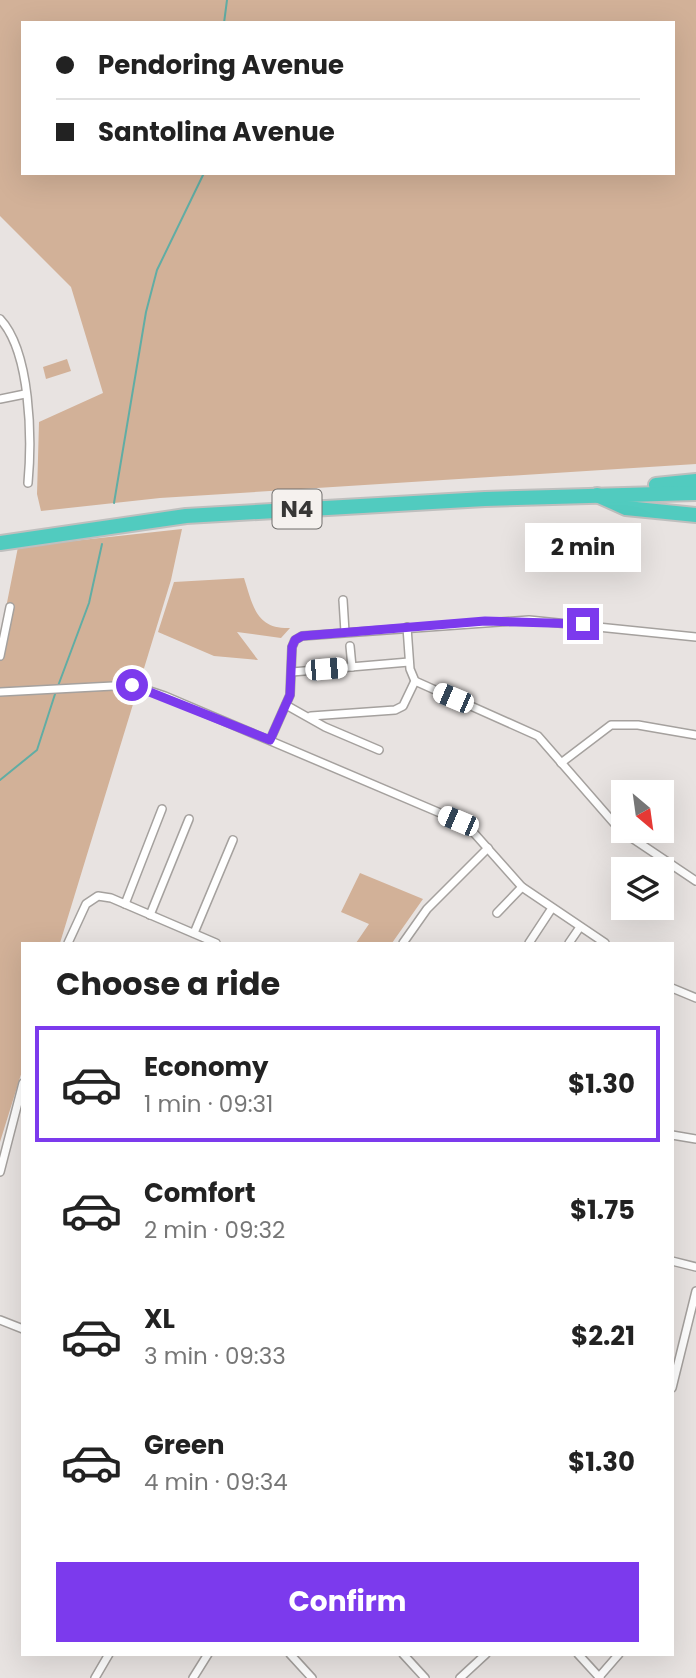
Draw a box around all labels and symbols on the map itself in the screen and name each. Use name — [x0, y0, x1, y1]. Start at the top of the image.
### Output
road number: N4 — [272, 489, 322, 528]
callout: 2 min — [525, 522, 641, 572]
route end — [567, 608, 599, 640]
car — [305, 657, 348, 681]
route start — [116, 669, 148, 701]
car — [430, 680, 477, 716]
north arrow — [611, 780, 674, 844]
car — [435, 803, 482, 839]

